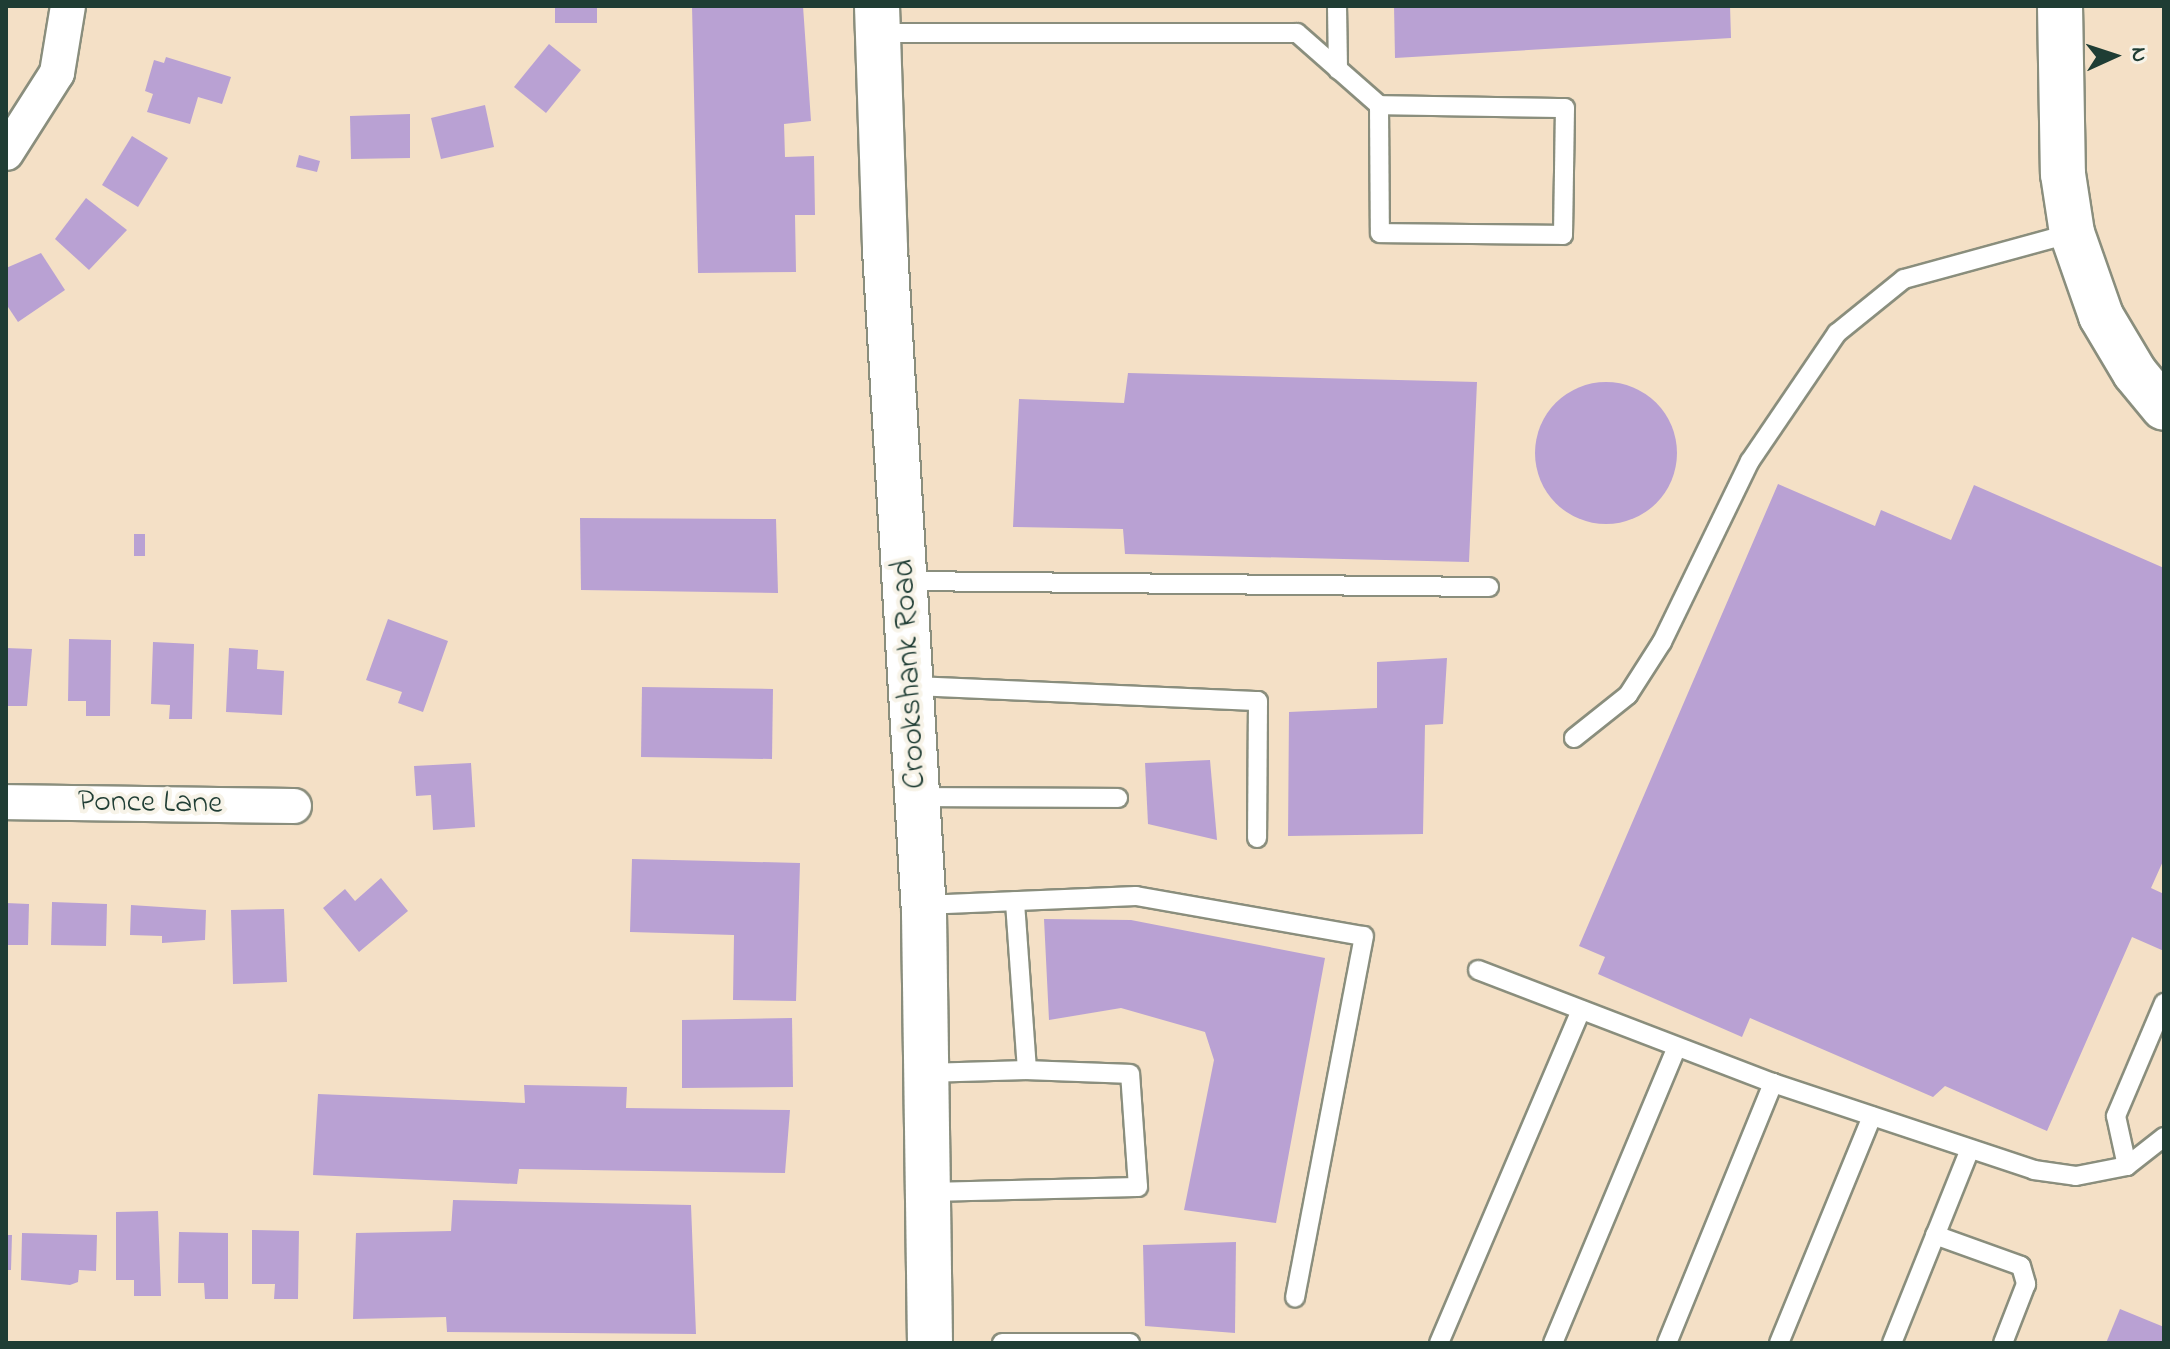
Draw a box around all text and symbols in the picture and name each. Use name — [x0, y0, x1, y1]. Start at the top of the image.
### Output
north arrow — [2074, 16, 2154, 96]
text: N — [2122, 46, 2154, 63]
street label: Crookshank Road — [886, 558, 936, 790]
street label: Ponce Lane — [77, 784, 223, 824]

